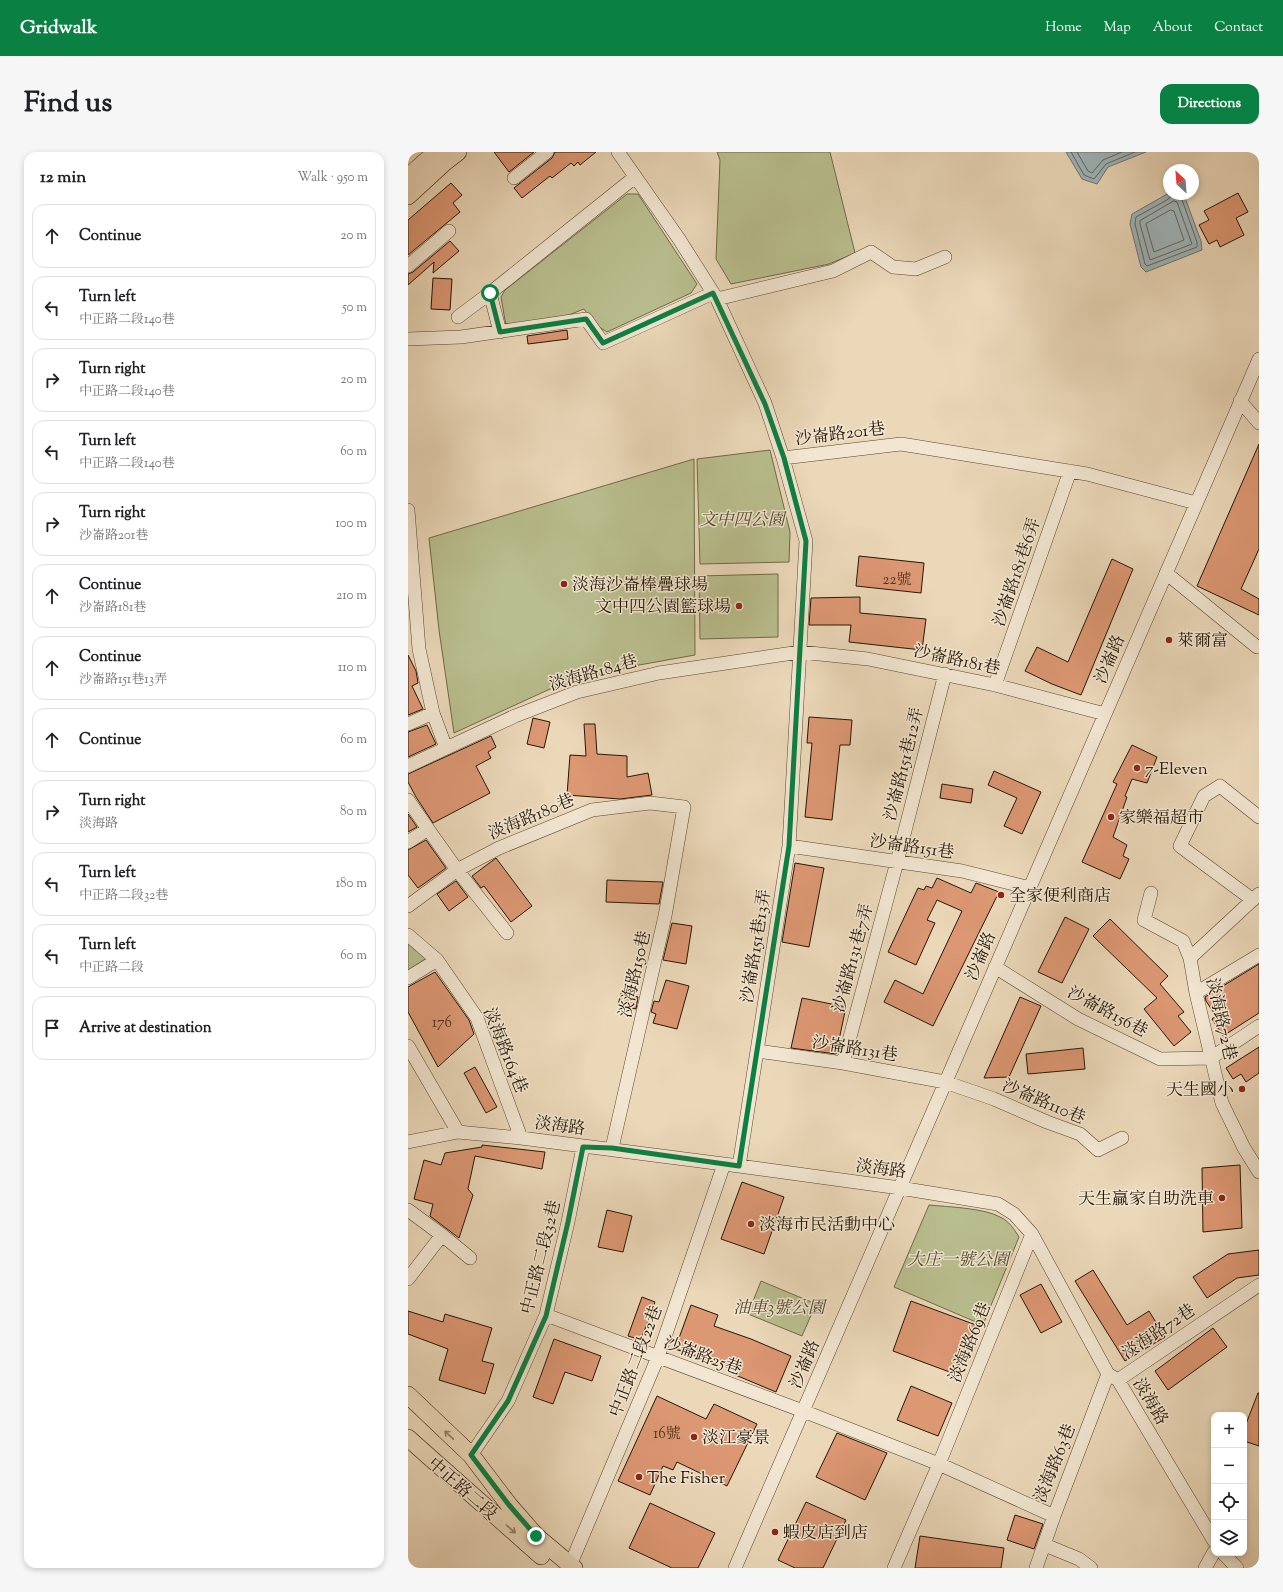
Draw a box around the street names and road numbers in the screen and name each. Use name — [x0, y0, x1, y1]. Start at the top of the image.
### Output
street label: 沙崙路201巷 — [794, 418, 887, 452]
street label: 沙崙路181巷6弄 — [988, 515, 1048, 630]
street label: 沙崙路 — [1090, 632, 1132, 688]
street label: 沙崙路181巷 — [911, 640, 1002, 682]
street label: 淡海路184巷 — [547, 650, 640, 698]
street label: 沙崙路151巷12弄 — [879, 705, 931, 824]
street label: 淡海路180巷 — [485, 789, 578, 847]
street label: 沙崙路151巷 — [868, 830, 956, 866]
street label: 沙崙路151巷13弄 — [736, 888, 778, 1005]
street label: 沙崙路131巷7弄 — [828, 901, 880, 1016]
street label: 淡海路150巷 — [614, 929, 658, 1020]
street label: 沙崙路 — [961, 929, 1003, 985]
street label: 淡海路72巷 — [1199, 976, 1241, 1063]
street label: 沙崙路156巷 — [1063, 982, 1152, 1044]
street label: 淡海路164巷 — [476, 1004, 532, 1097]
street label: 沙崙路131巷 — [810, 1031, 899, 1069]
street label: 沙崙路110巷 — [998, 1075, 1089, 1131]
street label: 淡海路 — [533, 1112, 587, 1142]
street label: 淡海路 — [854, 1155, 908, 1185]
street label: 中正路二段32巷 — [516, 1198, 568, 1317]
street label: 淡海路69巷 — [944, 1299, 998, 1387]
street label: 淡海路72巷 — [1117, 1299, 1201, 1366]
street label: 中正路二段22巷 — [605, 1302, 669, 1421]
street label: 沙崙路25巷 — [660, 1332, 745, 1382]
street label: 沙崙路 — [785, 1337, 827, 1393]
street label: 淡海路 — [1126, 1374, 1173, 1430]
street label: 淡海路63巷 — [1029, 1421, 1083, 1507]
street label: 中正路二段 — [422, 1453, 502, 1526]

